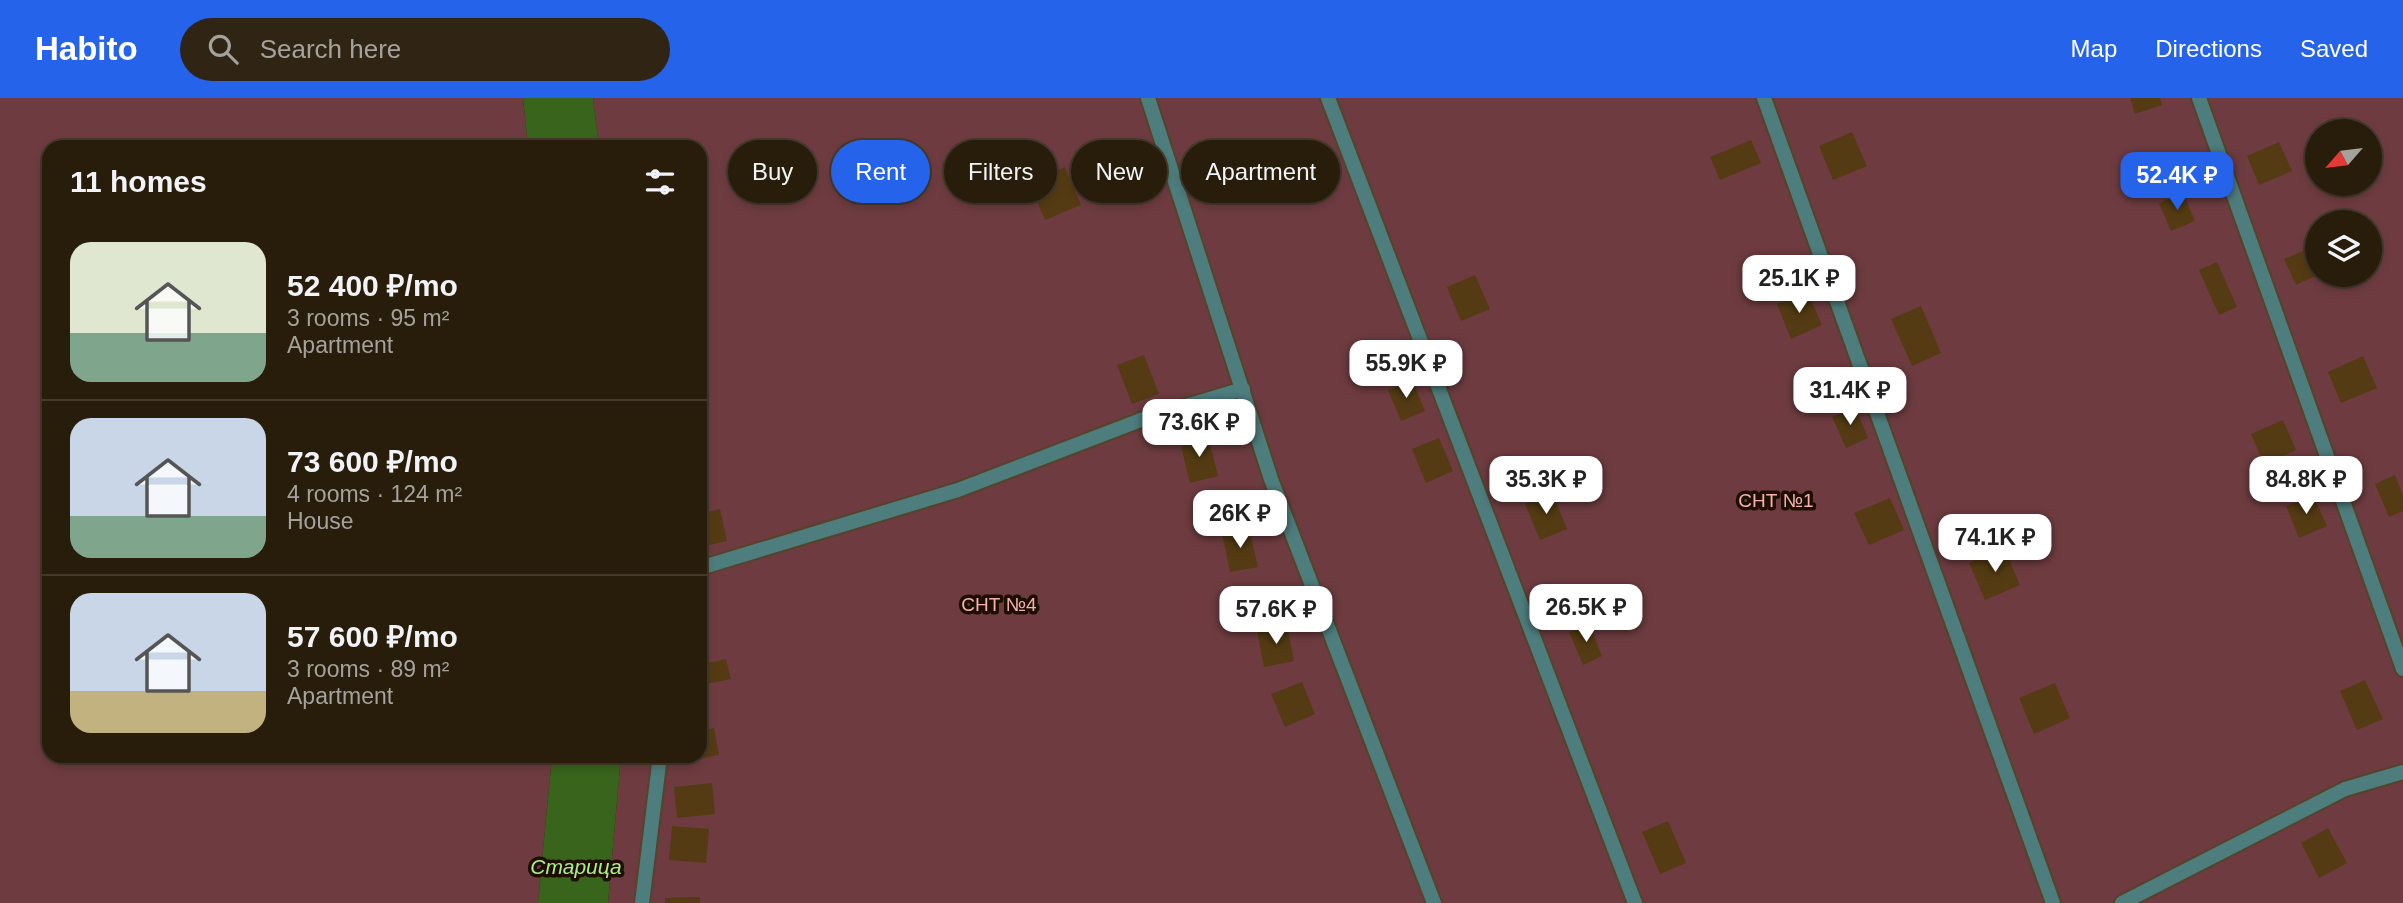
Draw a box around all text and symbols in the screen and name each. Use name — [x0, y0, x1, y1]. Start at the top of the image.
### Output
search box — [180, 18, 670, 81]
text: Habito — [35, 30, 138, 67]
icon: search — [204, 30, 242, 68]
text: Search here — [260, 34, 401, 64]
text: Map — [2071, 35, 2117, 62]
text: Directions — [2155, 35, 2262, 62]
text: Saved — [2300, 35, 2368, 62]
north arrow — [2305, 119, 2382, 196]
map controls — [2305, 119, 2382, 287]
chip: Buy — [728, 140, 817, 203]
chip: Rent — [831, 140, 930, 203]
chip: Filters — [944, 140, 1057, 203]
chip: New — [1071, 140, 1167, 203]
chip: Apartment — [1181, 140, 1340, 203]
pin: 52.4K ₽ — [2112, 152, 2242, 212]
text: 52.4K ₽ — [2136, 162, 2218, 188]
icon: filters — [641, 163, 679, 201]
text: 11 homes — [70, 165, 207, 198]
button: layers — [2305, 210, 2382, 287]
pin: 25.1K ₽ — [1734, 256, 1864, 315]
text: 25.1K ₽ — [1758, 265, 1840, 291]
text: 52 400 ₽/mo — [287, 269, 458, 302]
icon: home — [126, 270, 210, 354]
text: 3 rooms · 95 m² — [287, 305, 449, 331]
text: Apartment — [287, 332, 393, 358]
pin: 55.9K ₽ — [1341, 341, 1471, 400]
text: 55.9K ₽ — [1365, 350, 1447, 376]
pin: 31.4K ₽ — [1785, 368, 1915, 427]
text: 31.4K ₽ — [1809, 377, 1891, 403]
pin: 73.6K ₽ — [1134, 400, 1264, 459]
text: 73.6K ₽ — [1158, 409, 1240, 435]
text: 73 600 ₽/mo — [287, 445, 458, 478]
icon: home — [126, 446, 210, 530]
pin: 35.3K ₽ — [1481, 456, 1611, 516]
pin: 84.8K ₽ — [2241, 456, 2371, 516]
text: 35.3K ₽ — [1505, 466, 1587, 492]
text: 84.8K ₽ — [2265, 466, 2347, 492]
text: 4 rooms · 124 m² — [287, 481, 462, 507]
pin: 26K ₽ — [1191, 490, 1289, 550]
park label: СНТ №1 — [1738, 490, 1814, 511]
text: 26K ₽ — [1209, 500, 1271, 526]
text: House — [287, 508, 353, 534]
pin: 74.1K ₽ — [1930, 514, 2060, 574]
text: 74.1K ₽ — [1954, 524, 2036, 550]
pin: 26.5K ₽ — [1521, 584, 1651, 644]
pin: 57.6K ₽ — [1211, 587, 1341, 646]
park label: СНТ №4 — [961, 594, 1037, 615]
text: 26.5K ₽ — [1545, 594, 1627, 620]
text: 57.6K ₽ — [1235, 596, 1317, 622]
text: 57 600 ₽/mo — [287, 620, 458, 653]
icon: home — [126, 621, 210, 705]
text: 3 rooms · 89 m² — [287, 656, 449, 682]
text: Apartment — [287, 683, 393, 709]
water label: Старица — [530, 855, 622, 878]

